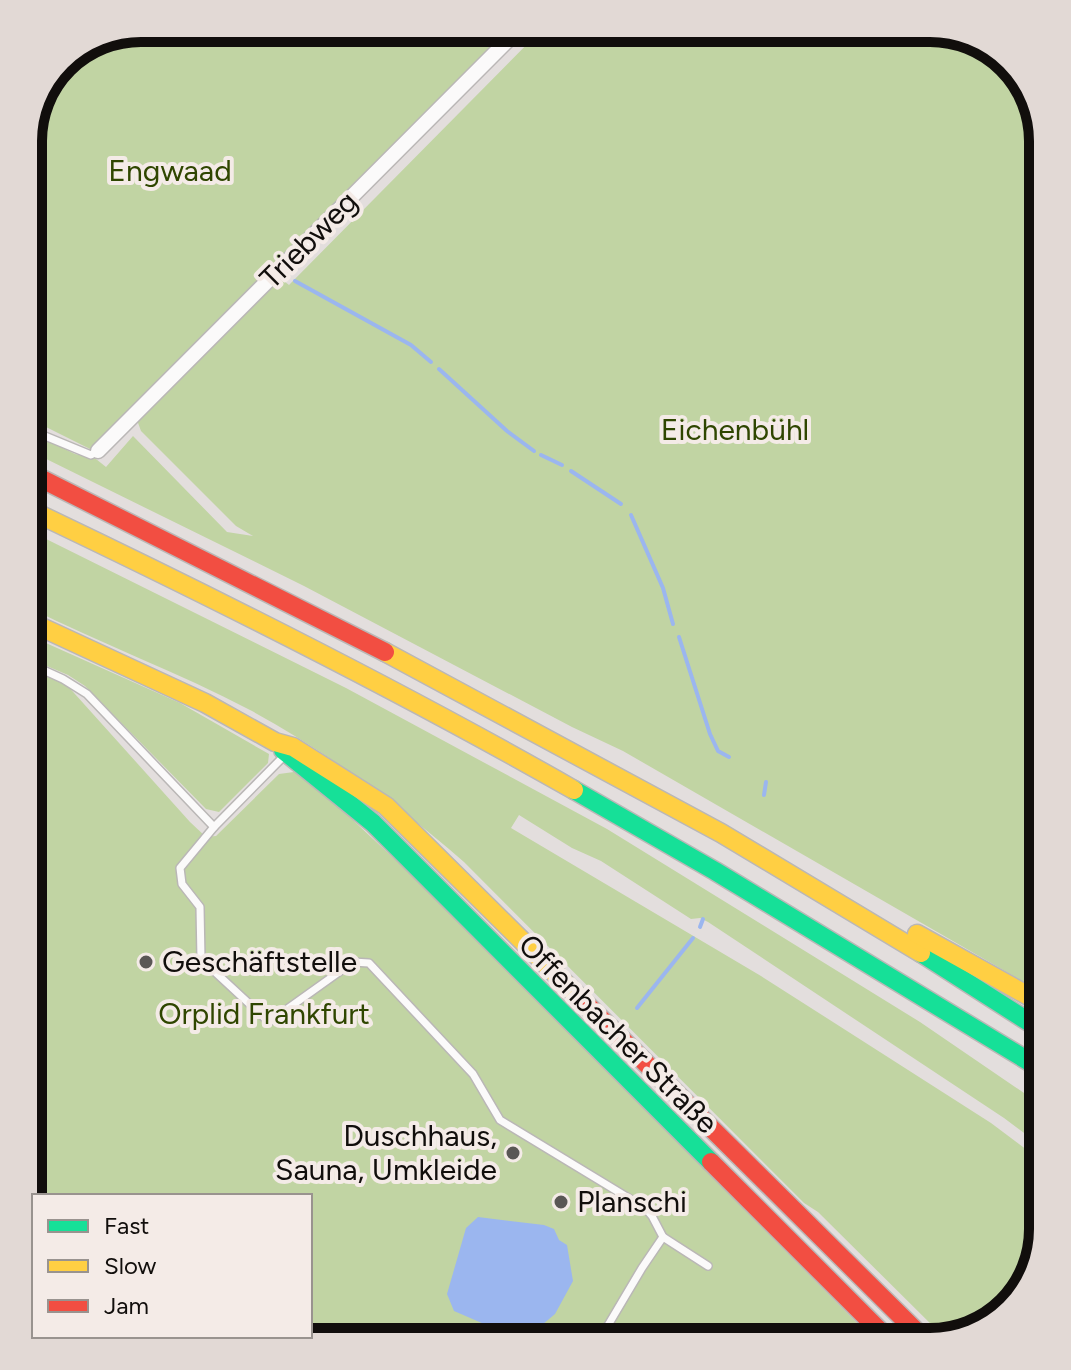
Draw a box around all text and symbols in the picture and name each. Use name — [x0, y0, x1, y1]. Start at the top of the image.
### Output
park label: Engwaad — [108, 152, 232, 189]
street label: Triebweg — [252, 183, 365, 296]
park label: Eichenbühl — [661, 411, 809, 448]
street label: Offenbacher Straße — [511, 926, 726, 1141]
place label: Geschäftstelle — [162, 943, 357, 980]
marker: Geschäftstelle — [137, 953, 155, 971]
park label: Orplid Frankfurt — [158, 995, 370, 1032]
place label: Duschhaus, Sauna, Umkleide — [275, 1117, 497, 1188]
marker: Duschhaus, Sauna, Umkleide — [504, 1144, 522, 1162]
place label: Planschi — [577, 1183, 687, 1220]
marker: Planschi — [552, 1193, 570, 1211]
legend — [32, 1194, 312, 1338]
text: Fast — [104, 1211, 149, 1240]
text: Slow — [104, 1251, 157, 1280]
text: Jam — [104, 1291, 149, 1320]

